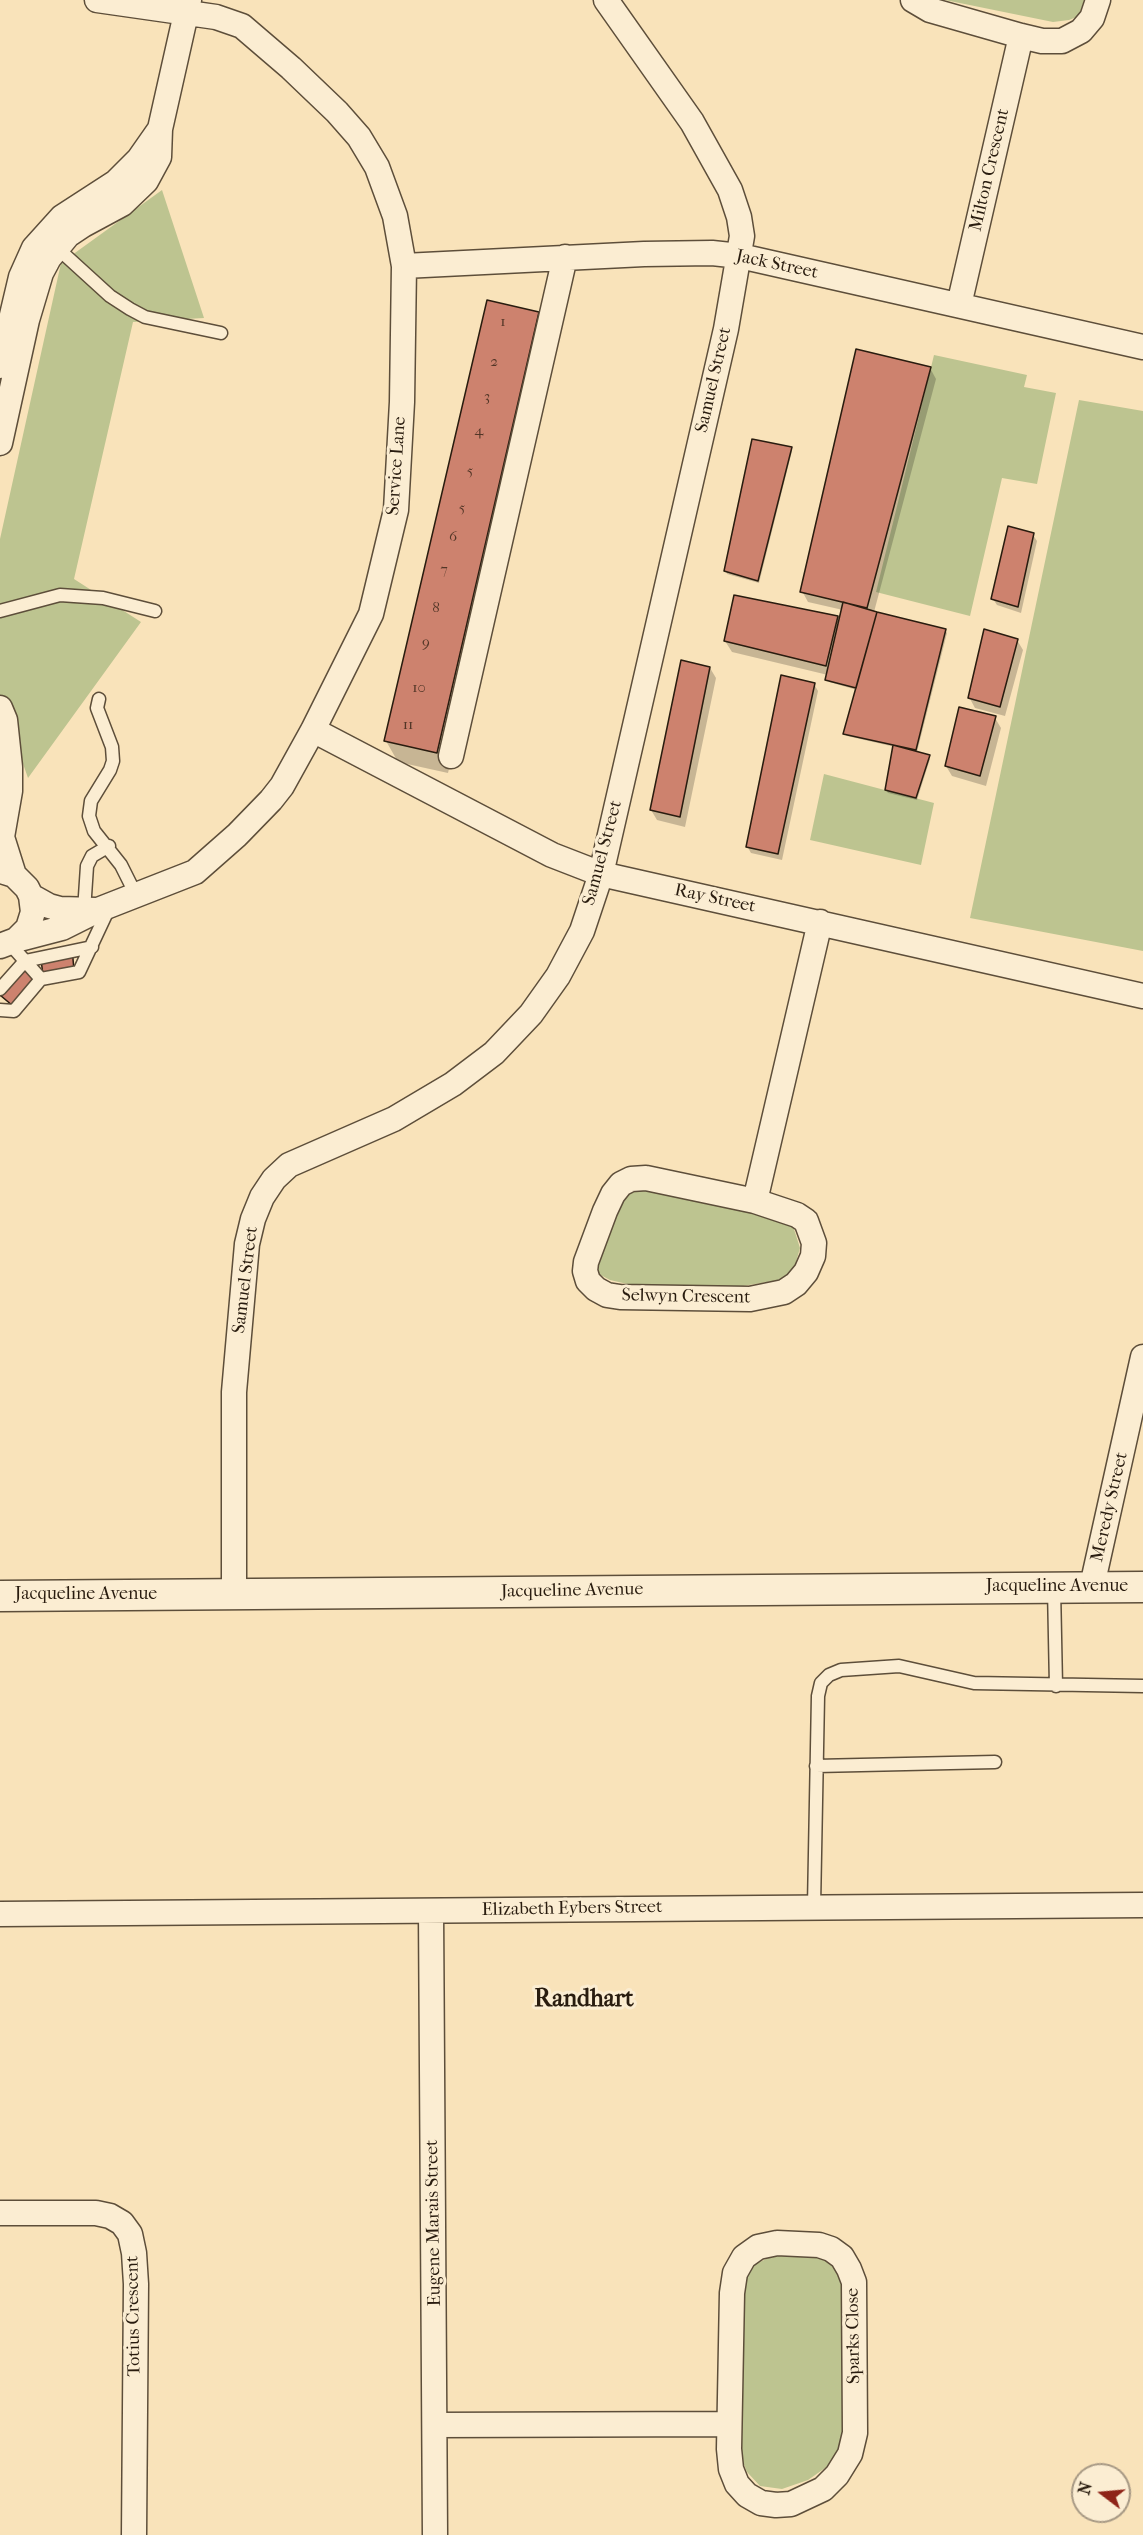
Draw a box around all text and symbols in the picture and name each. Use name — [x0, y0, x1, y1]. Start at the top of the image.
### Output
street label: Milton Crescent — [965, 107, 1015, 233]
street label: Jack Street — [734, 246, 820, 284]
house number: 1 — [500, 313, 506, 331]
street label: Samuel Street — [691, 325, 737, 435]
house number: 2 — [490, 353, 498, 371]
house number: 3 — [484, 388, 490, 406]
street label: Service Lane — [383, 416, 411, 516]
house number: 4 — [475, 422, 483, 440]
house number: 5 — [467, 462, 473, 480]
house number: 5 — [459, 499, 465, 517]
house number: 6 — [449, 528, 457, 546]
house number: 7 — [440, 561, 448, 579]
house number: 8 — [432, 599, 440, 617]
house number: 9 — [422, 634, 430, 652]
house number: 10 — [412, 679, 426, 697]
house number: 11 — [403, 716, 413, 734]
street label: Samuel Street — [579, 798, 627, 908]
street label: Ray Street — [672, 880, 758, 918]
street label: Samuel Street — [229, 1225, 263, 1335]
street label: Selwyn Crescent — [621, 1285, 751, 1309]
street label: Meredy Street — [1087, 1450, 1133, 1564]
street label: Jacqueline Avenue — [986, 1576, 1128, 1598]
street label: Jacqueline Avenue — [501, 1579, 643, 1603]
street label: Jacqueline Avenue — [15, 1584, 157, 1606]
street label: Elizabeth Eybers Street — [482, 1897, 662, 1921]
district label: Randhart — [534, 1986, 634, 2014]
street label: Eugene Marais Street — [422, 2139, 446, 2307]
street label: Totius Crescent — [122, 2256, 146, 2376]
street label: Sparks Close — [842, 2288, 866, 2384]
north arrow — [1071, 2463, 1131, 2523]
text: N — [1074, 2480, 1096, 2497]

